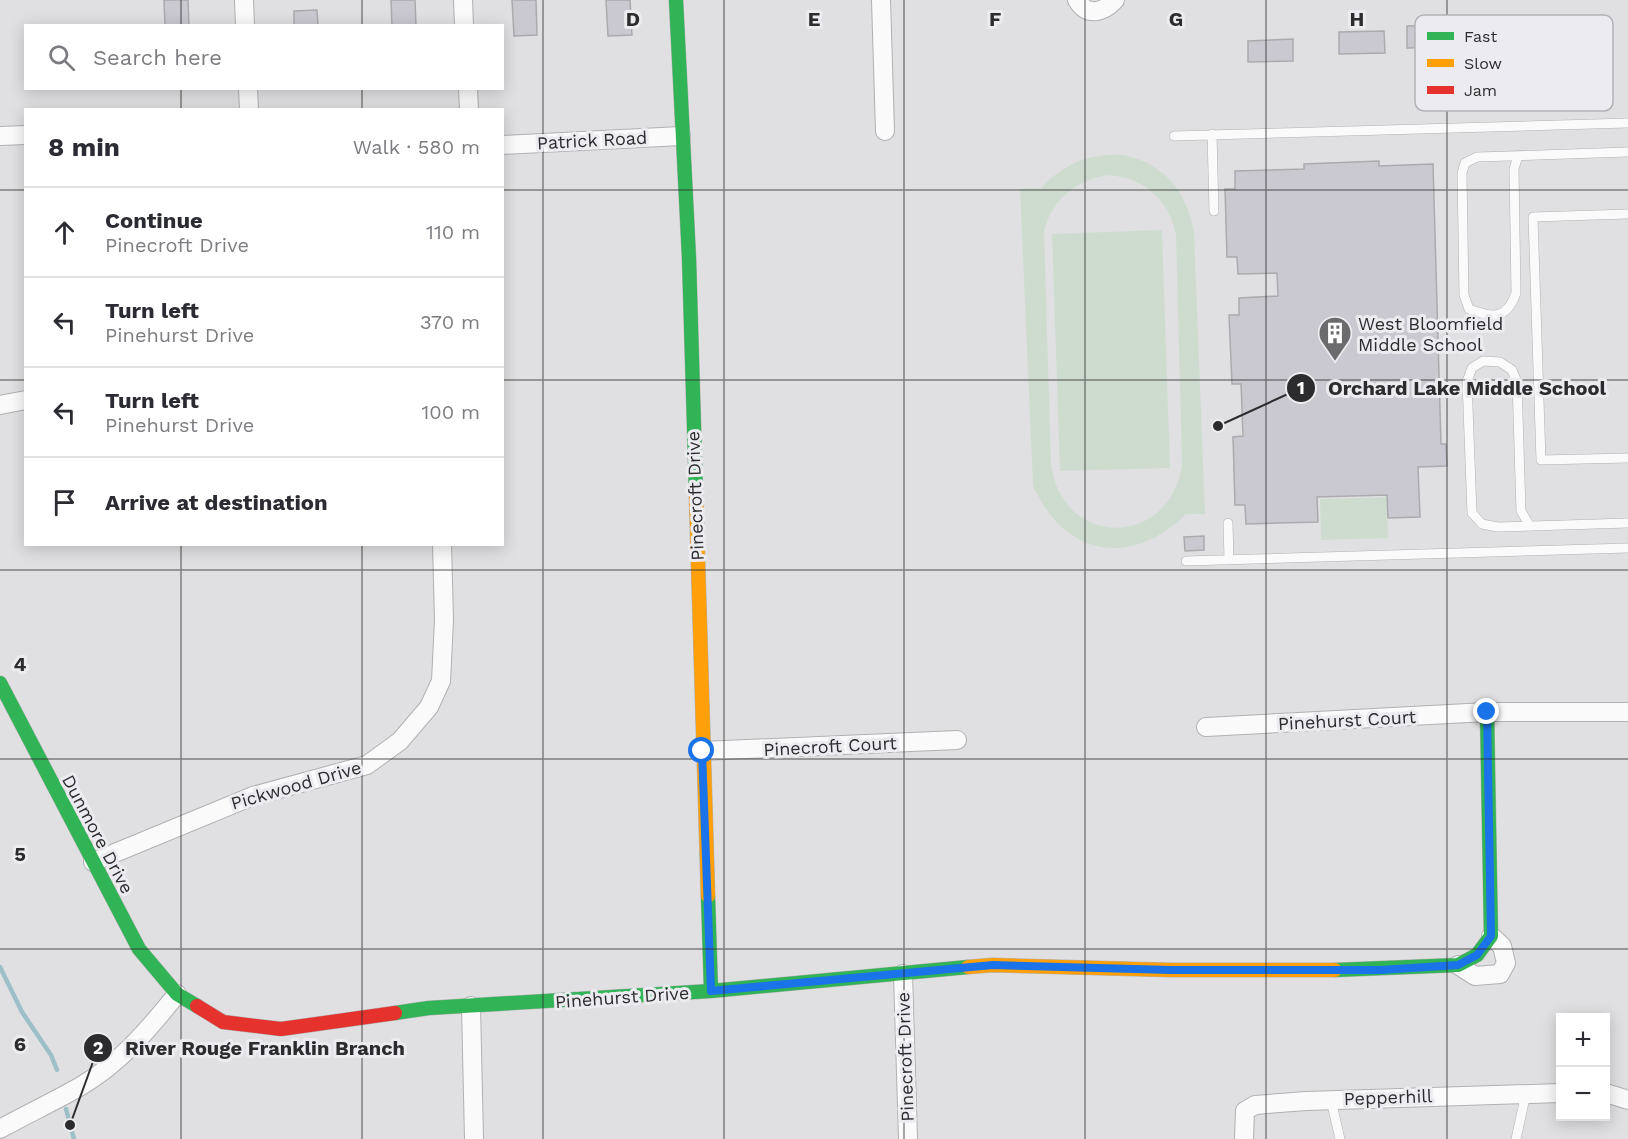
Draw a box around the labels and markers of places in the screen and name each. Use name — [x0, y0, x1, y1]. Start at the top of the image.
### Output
place label: West Bloomfield Middle School — [1358, 313, 1503, 355]
building icon: West Bloomfield Middle School — [1317, 315, 1353, 362]
callout: Orchard Lake Middle School — [1286, 369, 1618, 407]
callout: River Rouge Franklin Branch — [83, 1029, 417, 1067]

